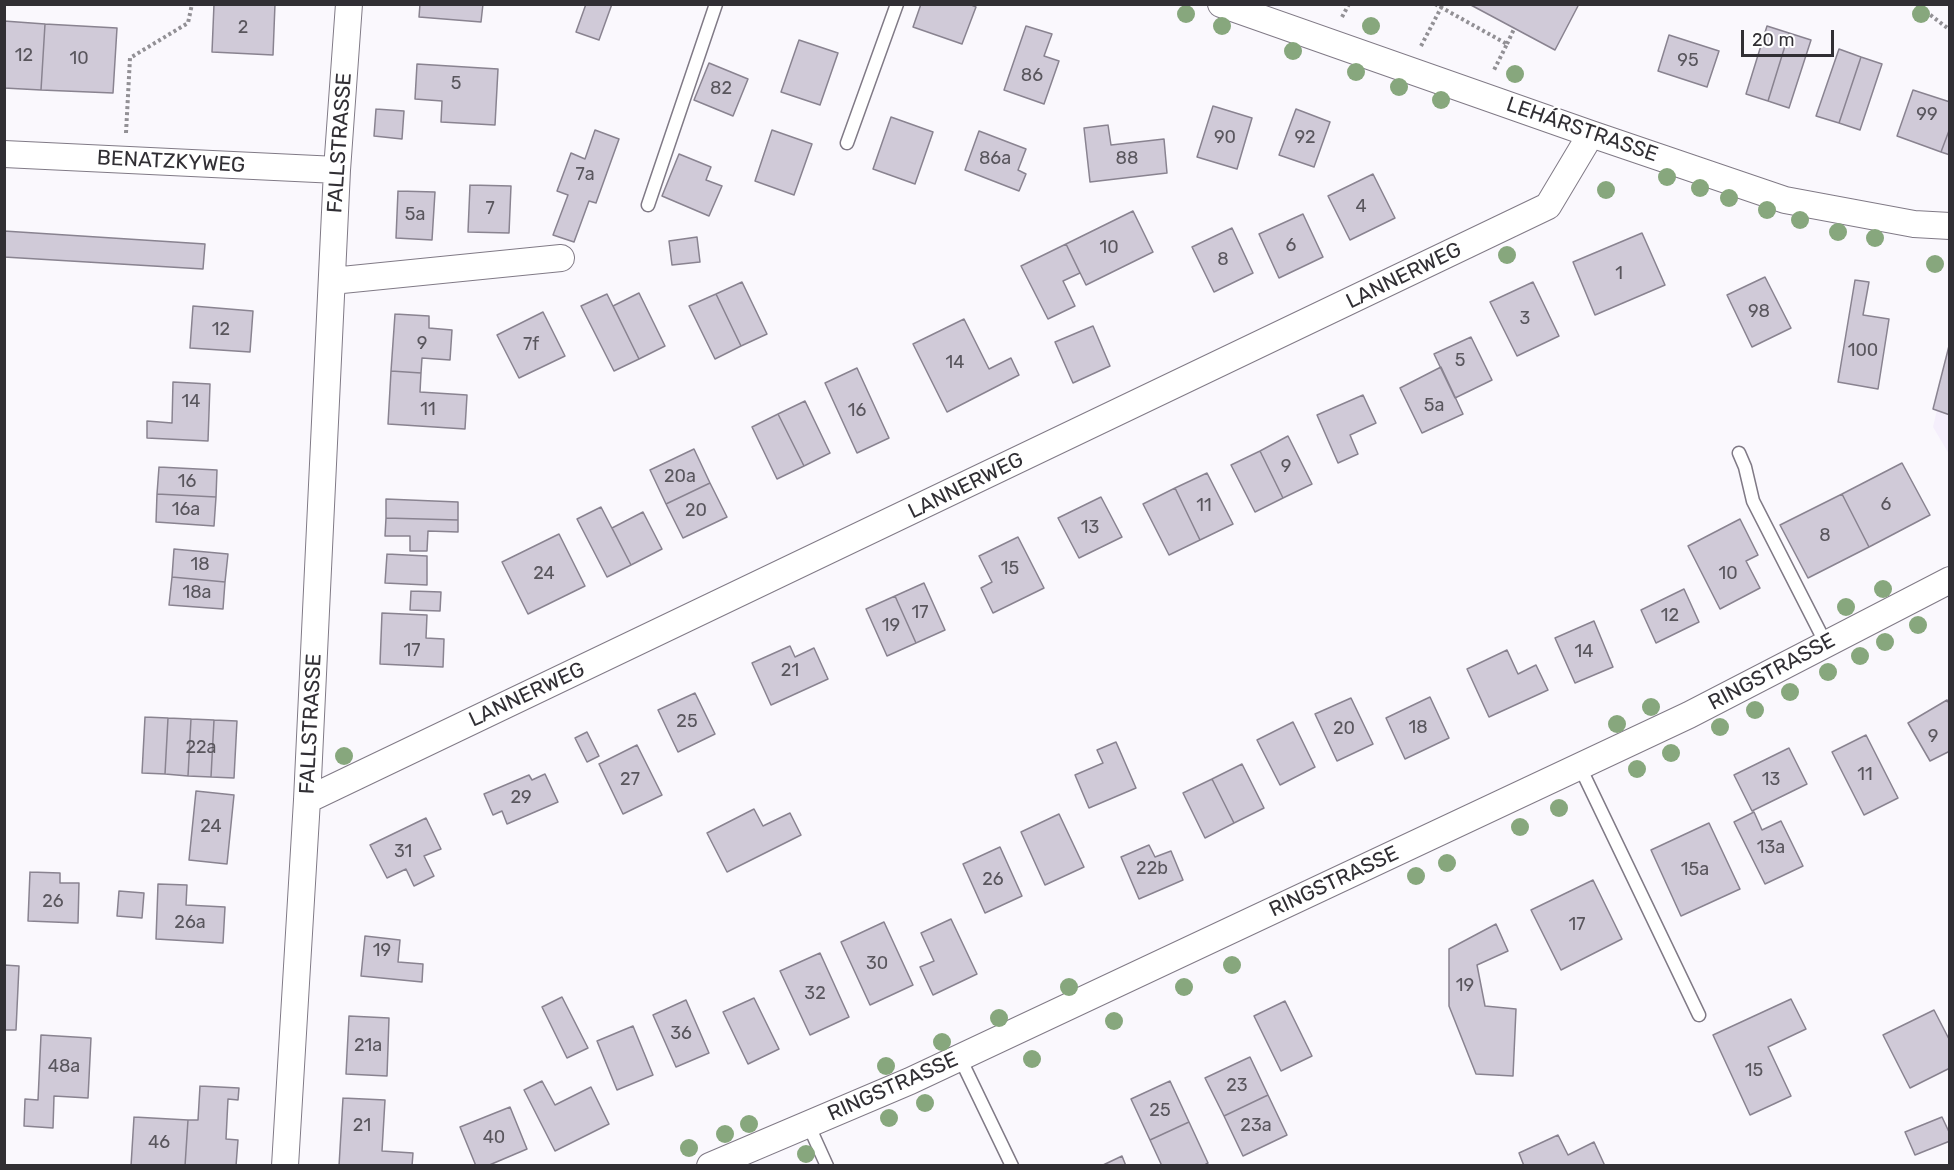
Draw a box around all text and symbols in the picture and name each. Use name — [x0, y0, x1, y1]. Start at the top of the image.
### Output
house number: 2 — [238, 17, 248, 39]
scale bar — [1744, 18, 1837, 56]
text: 20 m — [1752, 29, 1794, 51]
house number: 12 — [15, 45, 33, 67]
house number: 10 — [69, 48, 89, 70]
house number: 95 — [1677, 50, 1699, 72]
house number: 86 — [1021, 65, 1043, 87]
street label: FALLSTRASSE — [323, 72, 357, 214]
house number: 5 — [451, 73, 461, 95]
house number: 82 — [710, 78, 732, 100]
street label: LEHÁRSTRASSE — [1503, 92, 1661, 168]
house number: 99 — [1916, 104, 1938, 126]
house number: 90 — [1214, 127, 1236, 149]
house number: 92 — [1294, 127, 1316, 149]
street label: BENATZKYWEG — [96, 146, 246, 178]
house number: 86a — [979, 148, 1011, 170]
house number: 88 — [1116, 148, 1138, 170]
house number: 7a — [575, 164, 595, 186]
house number: 4 — [1355, 196, 1367, 218]
house number: 7 — [485, 198, 495, 220]
house number: 5a — [405, 204, 425, 226]
house number: 6 — [1286, 235, 1296, 257]
house number: 10 — [1099, 237, 1119, 259]
street label: LANNERWEG — [1342, 237, 1466, 315]
house number: 8 — [1217, 249, 1229, 271]
house number: 1 — [1615, 263, 1623, 285]
house number: 98 — [1748, 301, 1770, 323]
house number: 3 — [1520, 308, 1530, 330]
house number: 12 — [212, 319, 230, 341]
house number: 9 — [417, 333, 427, 355]
house number: 7f — [523, 334, 539, 356]
house number: 100 — [1848, 340, 1878, 362]
house number: 5 — [1455, 350, 1465, 372]
house number: 14 — [946, 352, 964, 374]
house number: 14 — [182, 391, 200, 413]
house number: 5a — [1424, 395, 1444, 417]
house number: 11 — [420, 399, 436, 421]
house number: 16 — [848, 400, 866, 422]
street label: LANNERWEG — [904, 447, 1028, 525]
house number: 9 — [1281, 456, 1291, 478]
house number: 20a — [664, 466, 696, 488]
house number: 16 — [178, 471, 196, 493]
house number: 6 — [1881, 494, 1891, 516]
house number: 11 — [1196, 495, 1212, 517]
house number: 16a — [172, 499, 200, 521]
house number: 20 — [685, 500, 707, 522]
house number: 13 — [1081, 517, 1099, 539]
house number: 8 — [1819, 525, 1831, 547]
house number: 18 — [190, 554, 210, 576]
house number: 15 — [1001, 558, 1019, 580]
house number: 24 — [533, 563, 555, 585]
house number: 10 — [1718, 563, 1738, 585]
house number: 18a — [182, 582, 212, 604]
house number: 17 — [912, 602, 928, 624]
house number: 12 — [1661, 605, 1679, 627]
house number: 19 — [882, 615, 900, 637]
street label: RINGSTRASSE — [1704, 628, 1840, 716]
house number: 17 — [404, 640, 420, 662]
house number: 14 — [1575, 641, 1593, 663]
street label: FALLSTRASSE — [295, 653, 327, 795]
street label: LANNERWEG — [465, 657, 589, 733]
house number: 21 — [781, 660, 799, 682]
house number: 25 — [676, 711, 698, 733]
house number: 18 — [1408, 717, 1428, 739]
house number: 20 — [1333, 718, 1355, 740]
house number: 9 — [1928, 726, 1938, 748]
house number: 22a — [185, 737, 217, 759]
house number: 11 — [1857, 764, 1873, 786]
house number: 27 — [620, 769, 640, 791]
house number: 13 — [1762, 769, 1780, 791]
house number: 29 — [510, 787, 532, 809]
house number: 24 — [200, 816, 222, 838]
house number: 13a — [1757, 837, 1785, 859]
house number: 31 — [394, 841, 412, 863]
street label: RINGSTRASSE — [1265, 841, 1403, 923]
house number: 22b — [1136, 858, 1168, 880]
house number: 15a — [1681, 859, 1709, 881]
house number: 26 — [982, 869, 1004, 891]
house number: 26 — [42, 891, 64, 913]
house number: 26a — [174, 912, 206, 934]
house number: 17 — [1569, 914, 1585, 936]
house number: 19 — [373, 940, 391, 962]
house number: 30 — [866, 953, 888, 975]
house number: 19 — [1456, 975, 1474, 997]
house number: 32 — [804, 983, 826, 1005]
house number: 36 — [670, 1023, 692, 1045]
house number: 21a — [354, 1035, 382, 1057]
street label: RINGSTRASSE — [824, 1047, 962, 1127]
house number: 48a — [48, 1056, 80, 1078]
house number: 15 — [1745, 1060, 1763, 1082]
house number: 23 — [1226, 1075, 1248, 1097]
house number: 25 — [1149, 1100, 1171, 1122]
house number: 21 — [353, 1115, 371, 1137]
house number: 23a — [1240, 1115, 1272, 1137]
house number: 40 — [483, 1127, 505, 1149]
house number: 46 — [148, 1132, 170, 1154]

